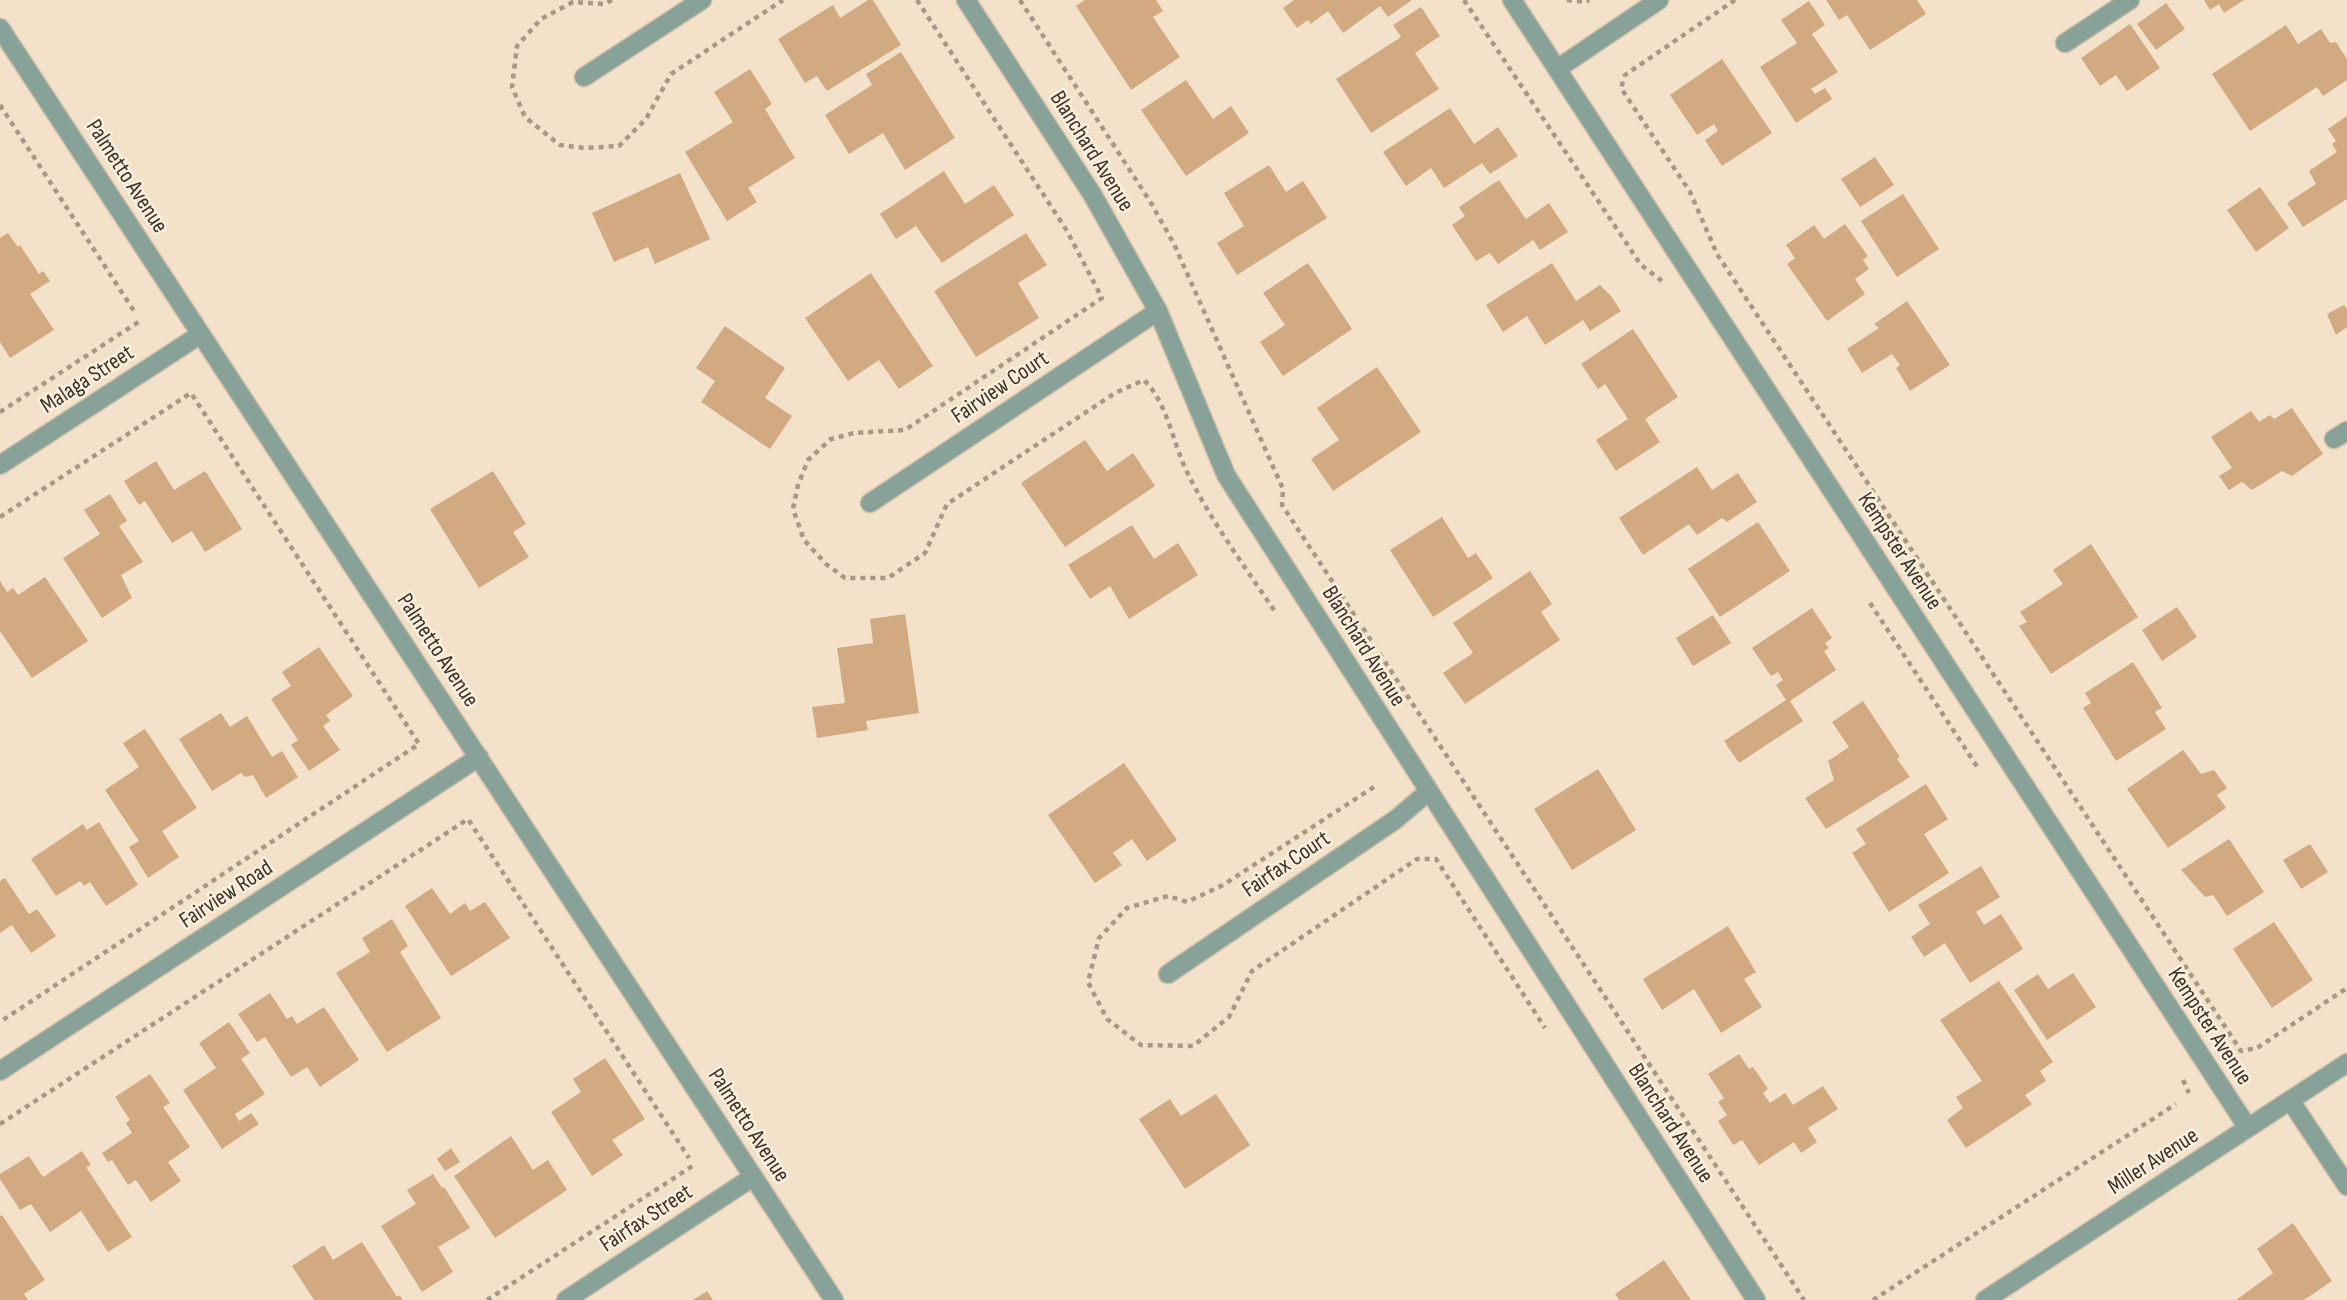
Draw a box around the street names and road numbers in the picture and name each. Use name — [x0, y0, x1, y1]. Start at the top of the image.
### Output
street label: Blanchard Avenue — [1044, 86, 1140, 216]
street label: Palmetto Avenue — [80, 114, 174, 238]
street label: Malaga Street — [35, 339, 139, 419]
street label: Fairview Court — [946, 344, 1054, 430]
street label: Kempster Avenue — [1852, 487, 1948, 615]
street label: Blanchard Avenue — [1316, 581, 1412, 711]
street label: Palmetto Avenue — [391, 588, 485, 712]
street label: Fairfax Court — [1237, 824, 1335, 904]
street label: Fairview Road — [174, 854, 278, 934]
street label: Kempster Avenue — [2162, 962, 2258, 1090]
street label: Blanchard Avenue — [1622, 1058, 1720, 1188]
street label: Palmetto Avenue — [702, 1063, 796, 1187]
street label: Miller Avenue — [2102, 1121, 2204, 1201]
street label: Fairfax Street — [595, 1178, 697, 1258]

